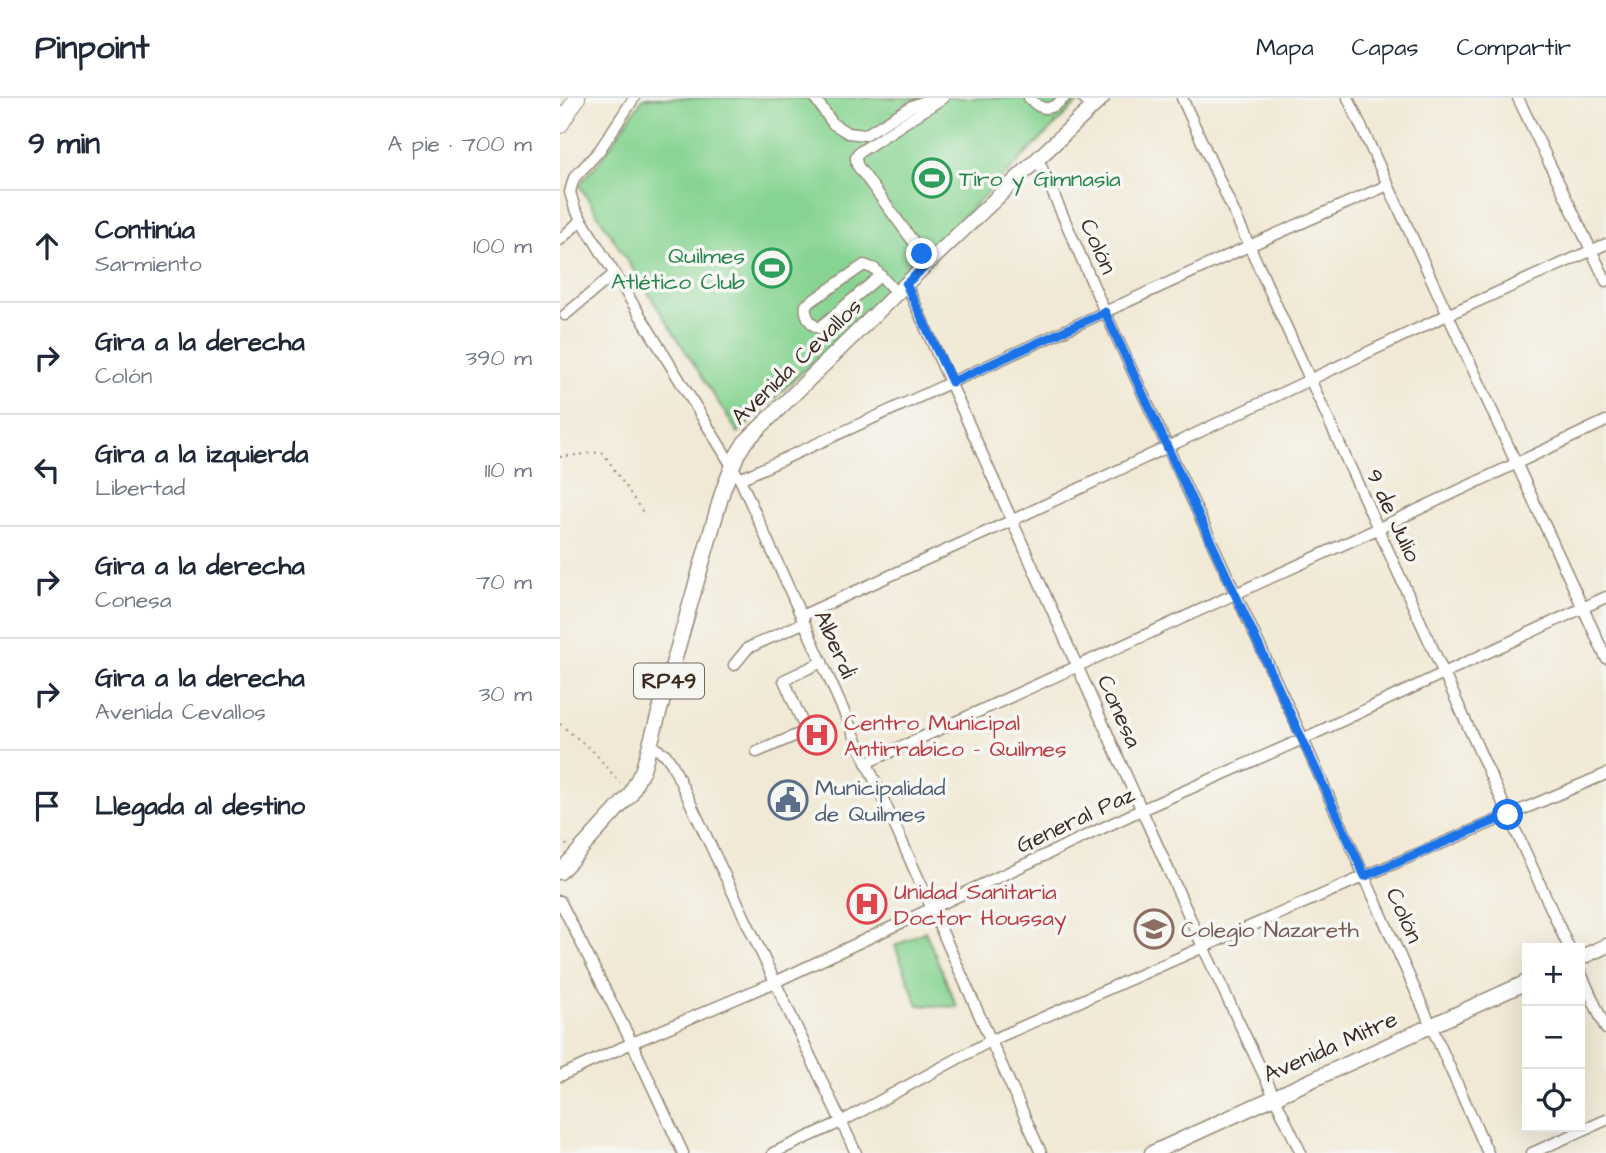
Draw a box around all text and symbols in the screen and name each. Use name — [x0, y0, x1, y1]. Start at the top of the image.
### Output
text: Pinpoint — [35, 25, 149, 71]
text: Mapa — [1256, 31, 1314, 65]
text: Capas — [1352, 31, 1418, 65]
text: Compartir — [1456, 31, 1571, 65]
text: 9 min — [28, 123, 100, 165]
text: A pie · 700 m — [387, 128, 532, 160]
sports icon: Tiro y Gimnasia — [911, 157, 953, 199]
place label: Tiro y Gimnasia — [959, 163, 1121, 196]
text: Continúa — [95, 212, 195, 248]
street label: Colón — [1072, 214, 1124, 279]
icon: ahead — [28, 227, 66, 265]
text: 100 m — [473, 230, 532, 262]
route end — [906, 238, 937, 269]
place label: Quilmes Atlético Club — [611, 240, 745, 298]
sports icon: Quilmes Atlético Club — [751, 247, 793, 289]
text: Sarmiento — [95, 248, 202, 280]
street label: Avenida Cevallos — [724, 291, 869, 433]
text: Gira a la derecha — [95, 324, 305, 360]
icon: right — [28, 339, 66, 377]
text: 390 m — [466, 342, 532, 374]
text: Colón — [95, 360, 152, 392]
text: Gira a la izquierda — [95, 436, 309, 472]
icon: left — [28, 451, 66, 489]
text: 110 m — [484, 454, 532, 486]
street label: 9 de Julio — [1358, 464, 1429, 567]
text: Libertad — [95, 472, 185, 504]
text: Gira a la derecha — [95, 548, 305, 584]
icon: right — [28, 563, 66, 601]
text: 70 m — [476, 566, 532, 598]
text: Conesa — [95, 584, 171, 616]
street label: Alberdi — [806, 605, 864, 684]
text: Gira a la derecha — [95, 660, 305, 696]
road number: RP49 — [634, 664, 704, 698]
street label: Conesa — [1089, 670, 1149, 753]
icon: right — [28, 675, 66, 713]
text: 30 m — [479, 678, 532, 710]
text: Avenida Cevallos — [95, 696, 266, 728]
place label: Centro Municipal Antirrabico - Quilmes — [844, 707, 1067, 765]
hospital icon: Centro Municipal Antirrabico - Quilmes — [796, 714, 838, 756]
place label: Municipalidad de Quilmes — [815, 772, 946, 830]
street label: General Paz — [1011, 778, 1140, 861]
public building icon: Municipalidad de Quilmes — [767, 779, 809, 821]
icon: arrive — [28, 787, 66, 825]
text: Llegada al destino — [95, 788, 305, 824]
route start — [1492, 799, 1523, 830]
place label: Unidad Sanitaria Doctor Houssay — [894, 876, 1067, 935]
hospital icon: Unidad Sanitaria Doctor Houssay — [846, 883, 888, 925]
street label: Colón — [1378, 883, 1430, 948]
school or university icon: Colegio Nazareth — [1133, 908, 1175, 950]
place label: Colegio Nazareth — [1181, 914, 1359, 947]
map controls — [1522, 943, 1585, 1132]
button: + — [1522, 943, 1585, 1006]
street label: Avenida Mitre — [1258, 1003, 1403, 1091]
button: − — [1522, 1006, 1585, 1069]
button: locate — [1522, 1069, 1585, 1132]

